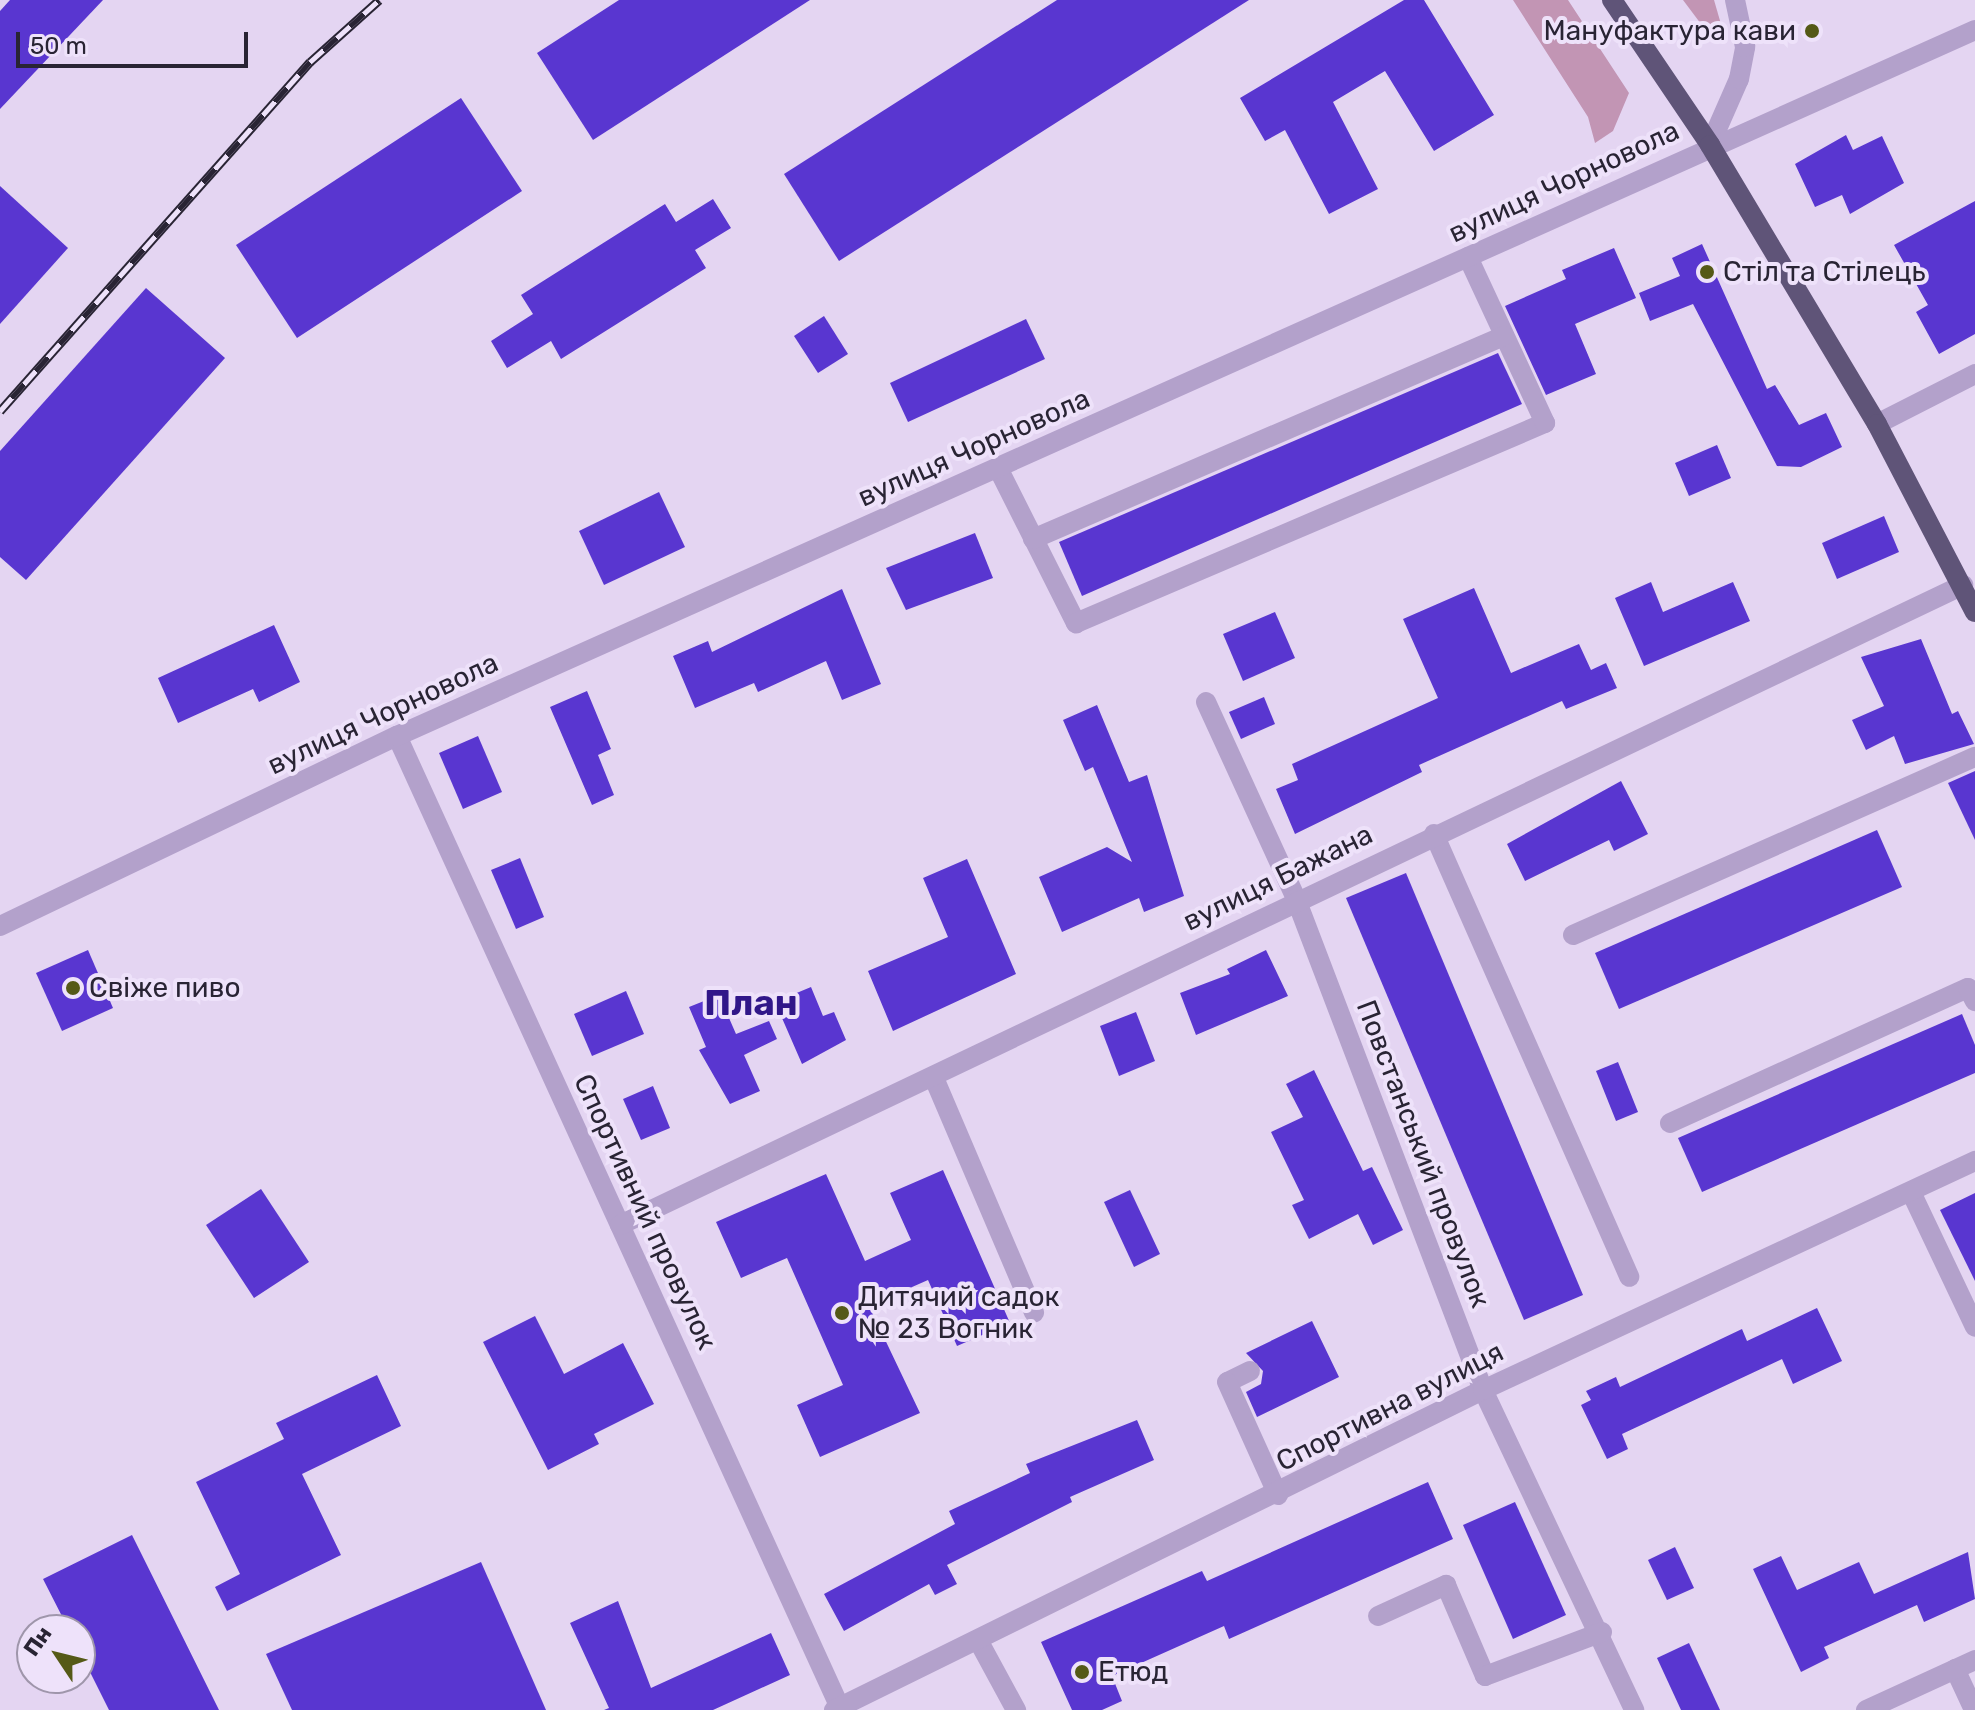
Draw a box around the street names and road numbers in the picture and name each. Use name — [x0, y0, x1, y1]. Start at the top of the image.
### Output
street label: вулиця Чорновола — [1443, 114, 1685, 250]
street label: вулиця Чорновола — [853, 382, 1095, 514]
street label: вулиця Чорновола — [262, 646, 504, 782]
street label: вулиця Бажана — [1178, 818, 1378, 938]
street label: Повстанський провулок — [1349, 996, 1497, 1312]
street label: Спортивний провулок — [566, 1069, 724, 1355]
street label: Спортивна вулиця — [1271, 1335, 1509, 1479]

